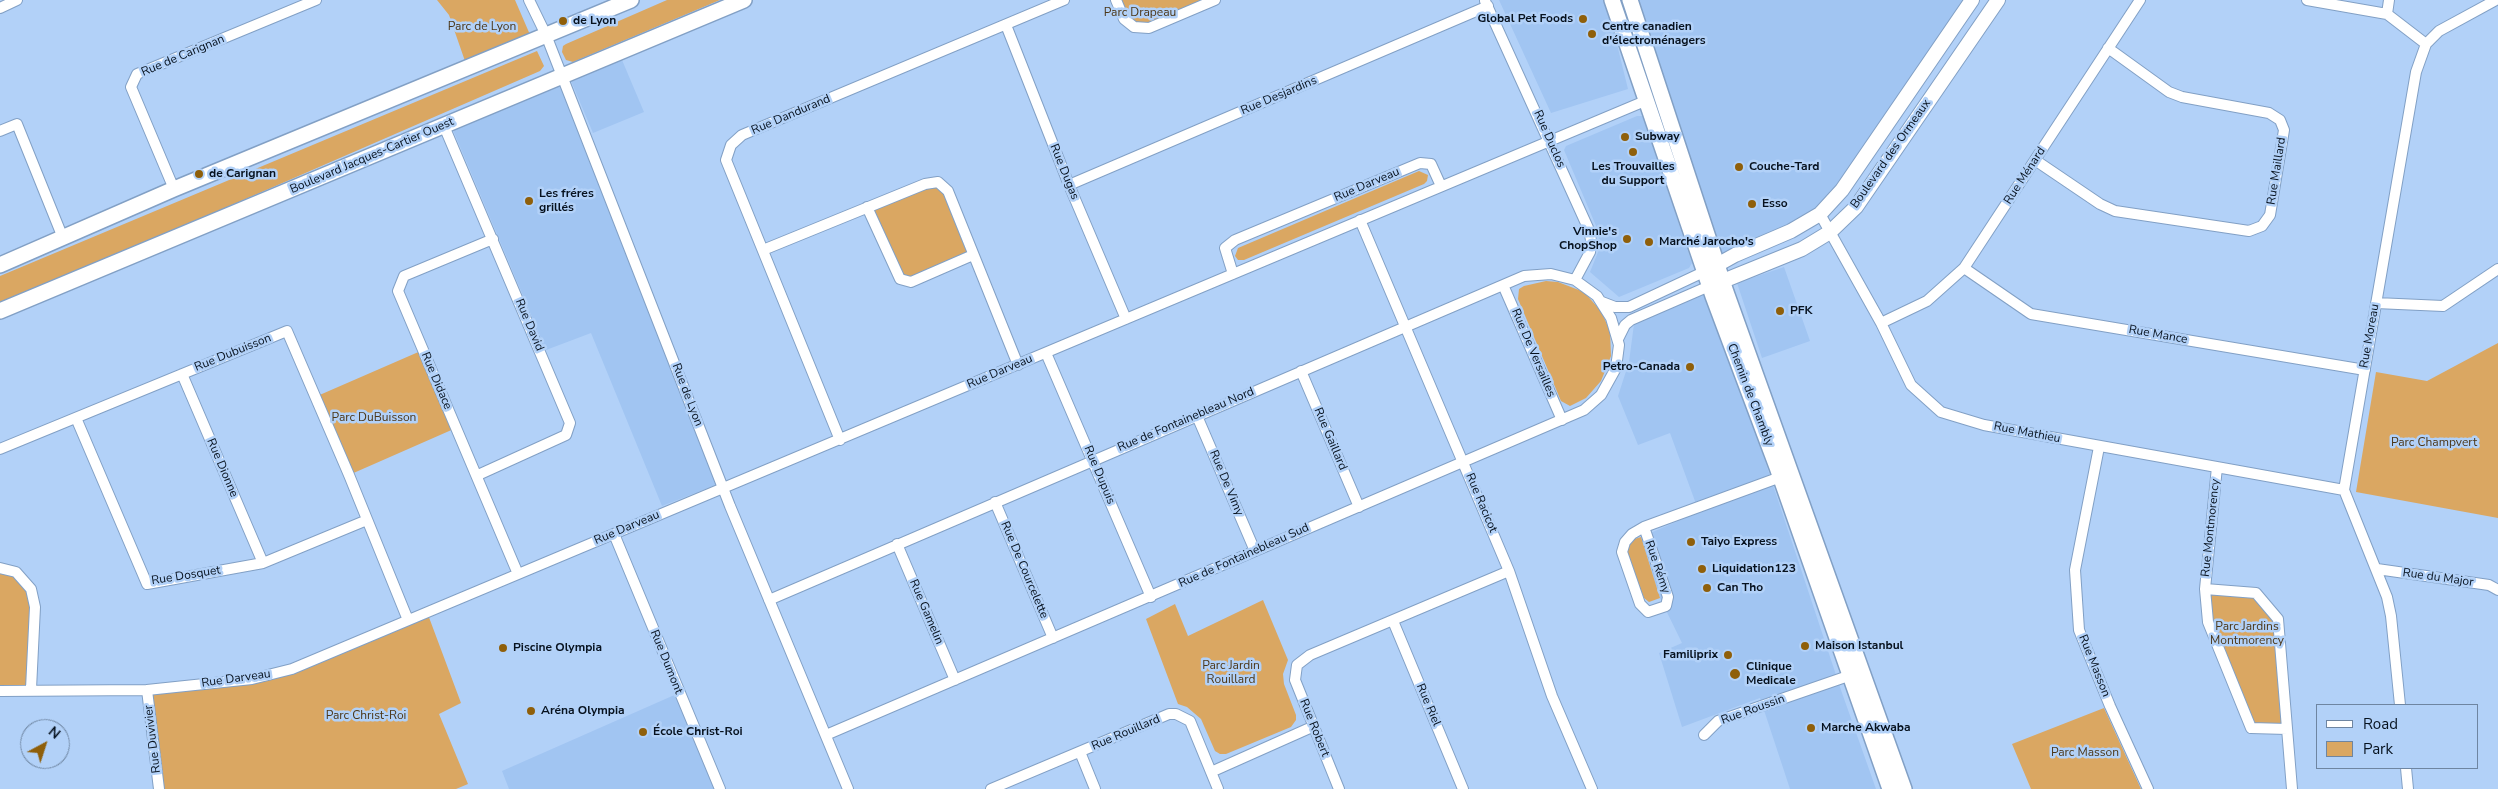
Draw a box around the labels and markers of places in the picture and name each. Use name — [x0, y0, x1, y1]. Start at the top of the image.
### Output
place label: Global Pet Foods — [1477, 12, 1573, 26]
marker: Global Pet Foods — [1577, 13, 1589, 25]
place label: de Lyon — [573, 14, 616, 28]
marker: de Lyon — [557, 15, 569, 27]
place label: Centre canadien d'électroménagers — [1602, 20, 1706, 48]
marker: Centre canadien d'électroménagers — [1586, 28, 1598, 40]
place label: Subway — [1635, 130, 1680, 144]
marker: Subway — [1619, 131, 1631, 143]
marker: Les Trouvailles du Support — [1627, 146, 1639, 158]
place label: Les Trouvailles du Support — [1591, 160, 1675, 188]
place label: Couche-Tard — [1749, 160, 1819, 174]
marker: Couche-Tard — [1733, 161, 1745, 173]
place label: de Carignan — [209, 167, 276, 181]
marker: de Carignan — [193, 168, 205, 180]
place label: Les fréres grillés — [539, 187, 594, 215]
marker: Les fréres grillés — [523, 195, 535, 207]
place label: Esso — [1762, 197, 1788, 211]
marker: Esso — [1746, 198, 1758, 210]
place label: Vinnie's ChopShop — [1559, 225, 1617, 253]
marker: Vinnie's ChopShop — [1621, 233, 1633, 245]
place label: Marché Jarocho's — [1659, 235, 1754, 249]
marker: Marché Jarocho's — [1643, 236, 1655, 248]
place label: PFK — [1790, 304, 1813, 318]
marker: PFK — [1774, 305, 1786, 317]
place label: Petro-Canada — [1603, 360, 1680, 374]
marker: Petro-Canada — [1684, 361, 1696, 373]
place label: Taiyo Express — [1701, 535, 1777, 549]
marker: Taiyo Express — [1685, 536, 1697, 548]
place label: Liquidation123 — [1712, 562, 1796, 576]
marker: Liquidation123 — [1696, 563, 1708, 575]
place label: Can Tho — [1717, 581, 1763, 595]
marker: Can Tho — [1701, 582, 1713, 594]
place label: Maison Istanbul — [1815, 639, 1903, 653]
marker: Maison Istanbul — [1799, 640, 1811, 652]
place label: Piscine Olympia — [513, 641, 602, 655]
marker: Piscine Olympia — [497, 642, 509, 654]
place label: Familiprix — [1663, 648, 1718, 662]
marker: Familiprix — [1722, 649, 1734, 661]
place label: Clinique Medicale — [1746, 660, 1796, 688]
marker: Clinique Medicale — [1728, 667, 1742, 681]
place label: Aréna Olympia — [541, 704, 625, 718]
marker: Aréna Olympia — [525, 705, 537, 717]
place label: Marche Akwaba — [1821, 721, 1911, 735]
marker: Marche Akwaba — [1805, 722, 1817, 734]
place label: École Christ-Roi — [653, 725, 743, 739]
marker: École Christ-Roi — [637, 726, 649, 738]

